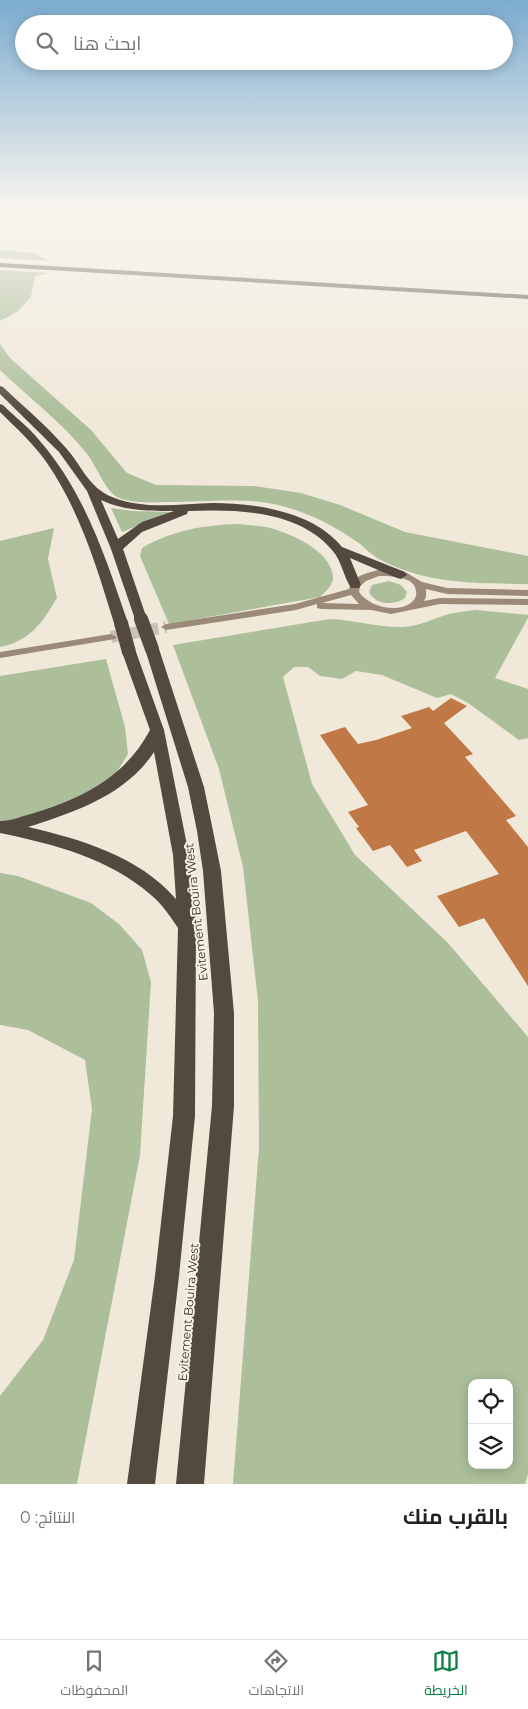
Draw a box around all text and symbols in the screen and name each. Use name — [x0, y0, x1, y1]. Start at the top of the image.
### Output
search box — [15, 15, 513, 70]
icon: search — [33, 29, 61, 57]
text: ابحث هنا — [73, 32, 141, 55]
street label: Evitement Bouira West — [181, 842, 211, 982]
street label: Evitement Bouira West — [174, 1242, 202, 1382]
map controls — [468, 1379, 513, 1469]
button: locate — [468, 1379, 513, 1424]
button: layers — [468, 1424, 513, 1469]
text: بالقرب منك — [403, 1504, 508, 1529]
text: النتائج: 0 — [20, 1508, 75, 1527]
tab: المحفوظات — [60, 1647, 128, 1703]
tab: الاتجاهات — [249, 1647, 304, 1703]
tab: الخريطة — [424, 1647, 468, 1703]

